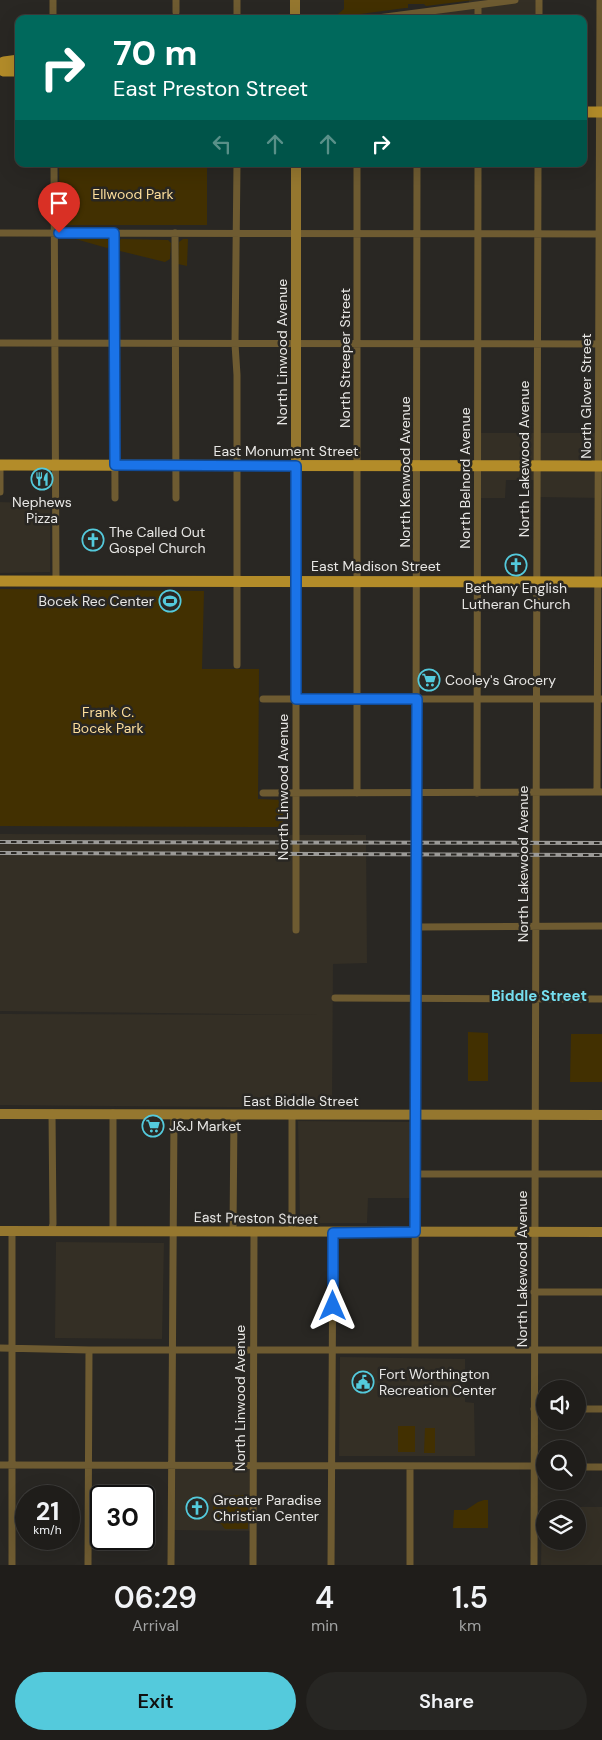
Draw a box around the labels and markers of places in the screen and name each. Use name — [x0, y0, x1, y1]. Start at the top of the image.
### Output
pin — [38, 182, 80, 233]
restaurant icon: Nephews Pizza — [30, 467, 54, 491]
place label: Nephews Pizza — [12, 493, 72, 527]
place label: The Called Out Gospel Church — [109, 523, 206, 557]
church icon: The Called Out Gospel Church — [81, 528, 105, 552]
church icon: Bethany English Lutheran Church — [504, 553, 528, 577]
place label: Bethany English Lutheran Church — [462, 579, 570, 613]
sports icon: Bocek Rec Center — [158, 589, 182, 613]
place label: Bocek Rec Center — [38, 592, 154, 610]
supermarket icon: Cooley's Grocery — [417, 668, 441, 692]
place label: Cooley's Grocery — [445, 671, 556, 689]
supermarket icon: J&J Market — [141, 1114, 165, 1138]
place label: J&J Market — [169, 1117, 241, 1135]
place label: Fort Worthington Recreation Center — [379, 1365, 497, 1399]
public building icon: Fort Worthington Recreation Center — [351, 1370, 375, 1394]
place label: Greater Paradise Christian Center — [213, 1491, 321, 1525]
church icon: Greater Paradise Christian Center — [185, 1496, 209, 1520]

